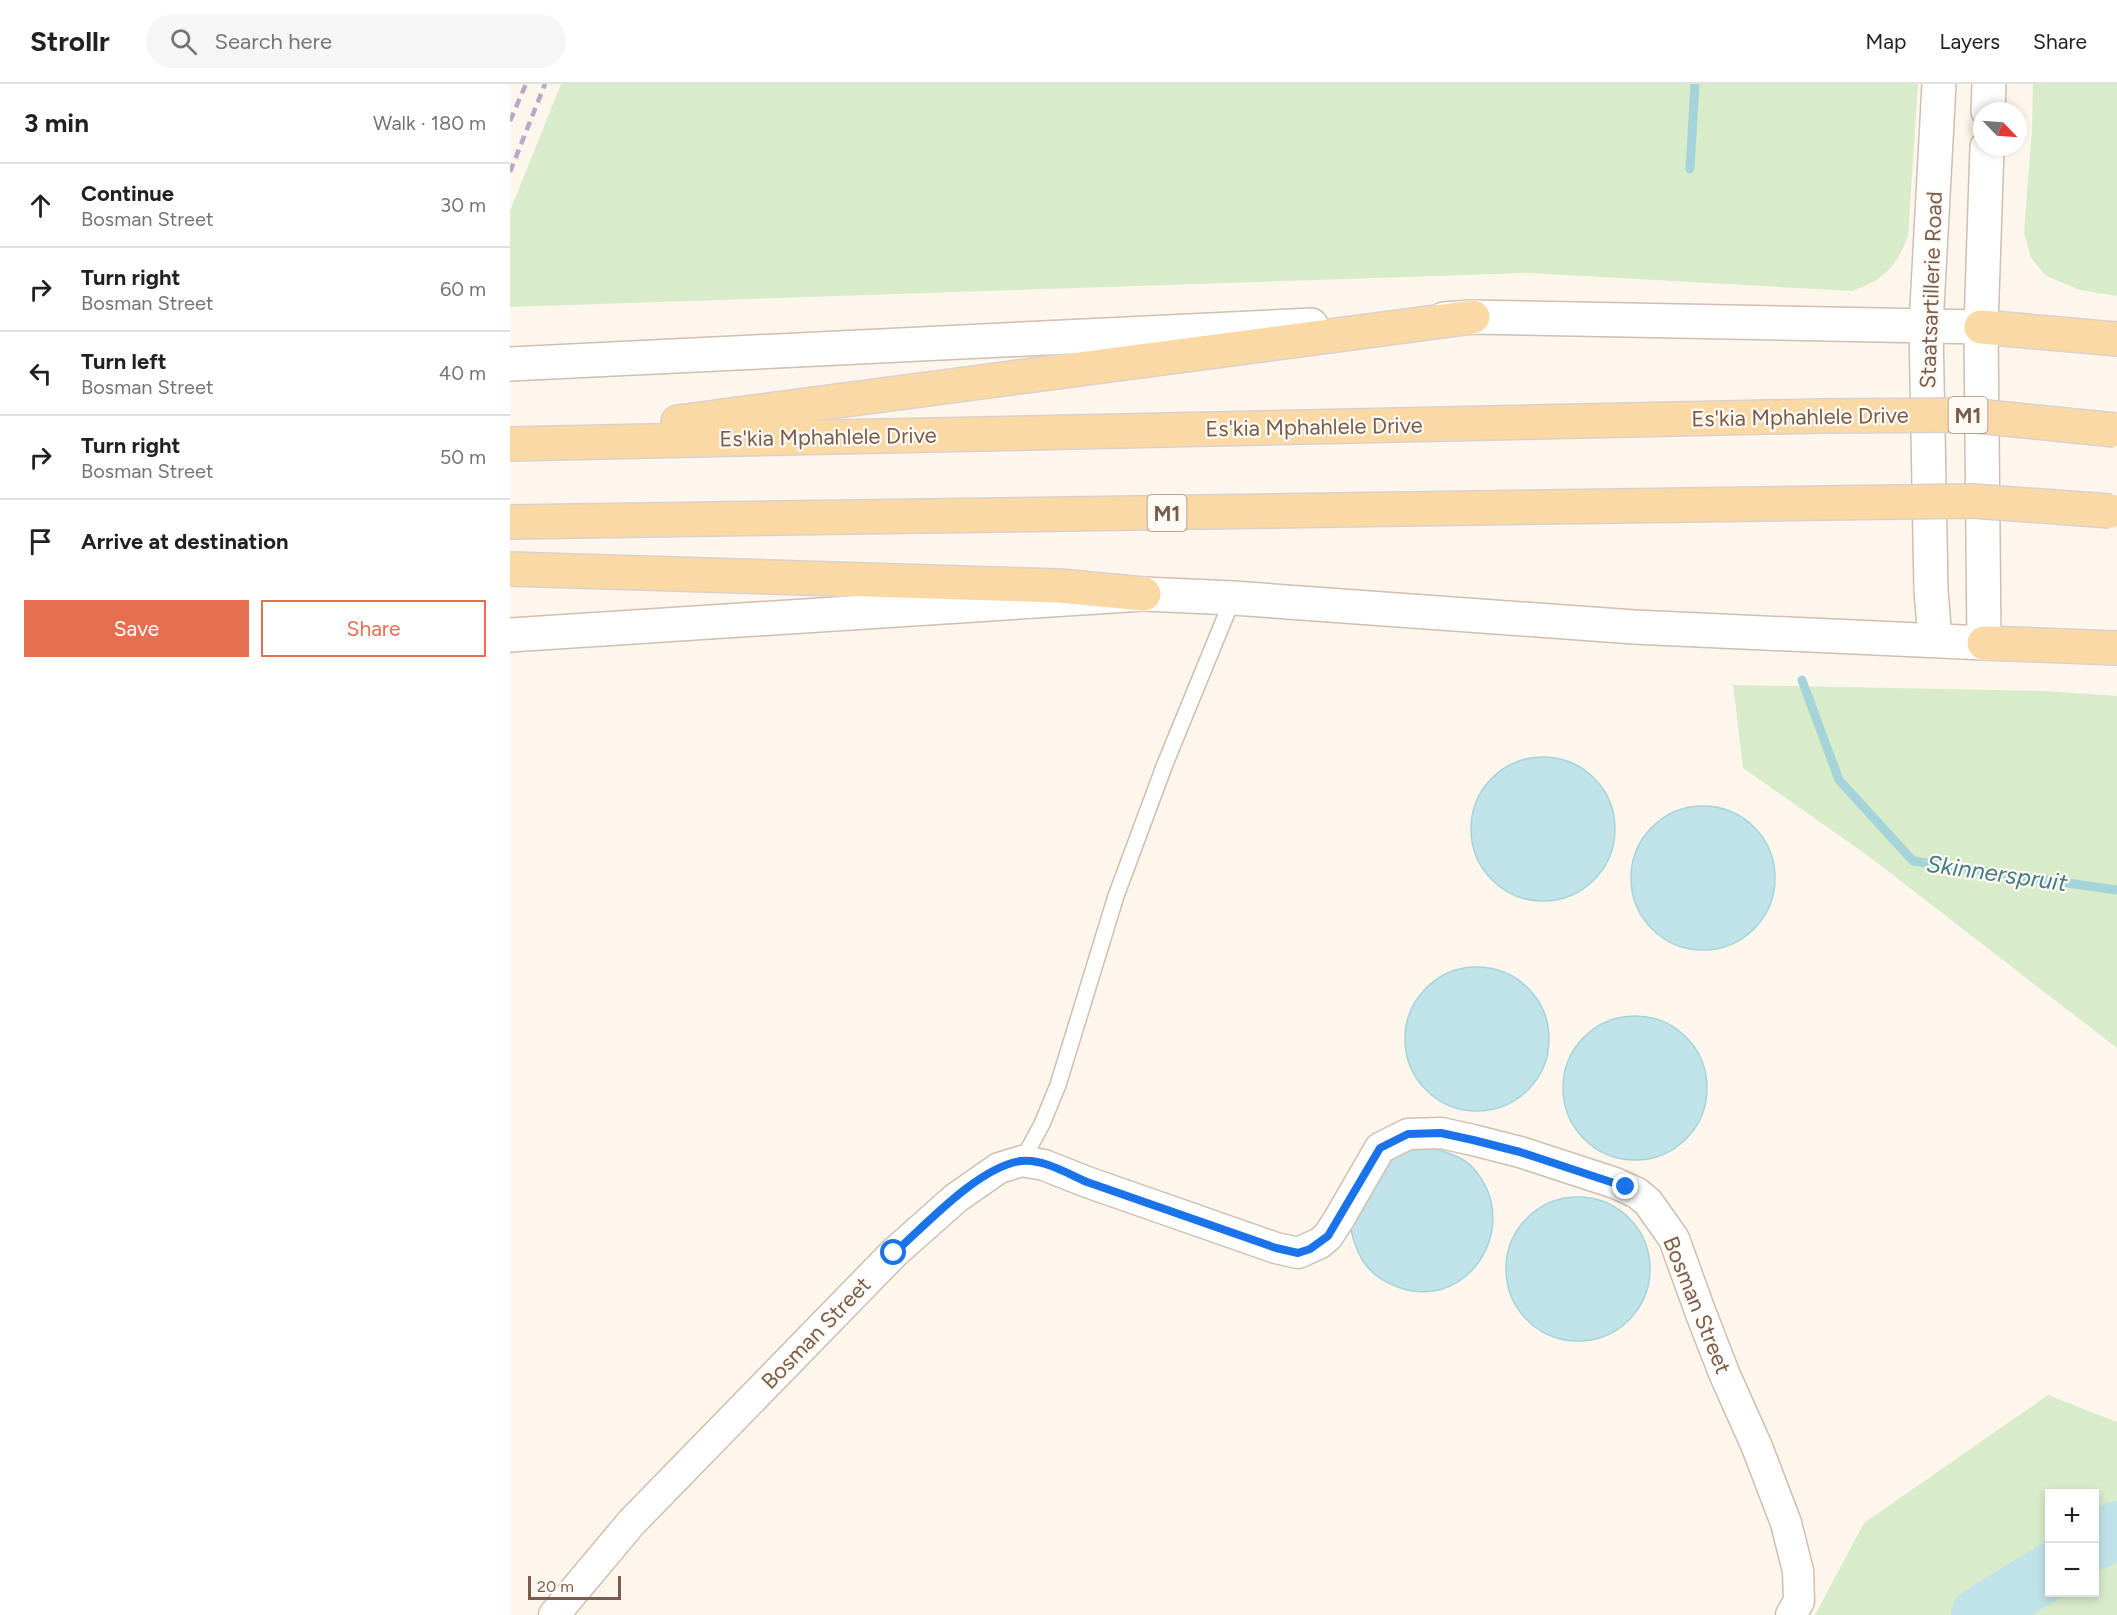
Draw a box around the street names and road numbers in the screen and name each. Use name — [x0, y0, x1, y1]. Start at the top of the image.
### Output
street label: Staatsartillerie Road — [1914, 191, 1948, 389]
road number: M1 — [1948, 397, 1988, 433]
street label: Es'kia Mphahlele Drive — [1691, 402, 1909, 432]
street label: Es'kia Mphahlele Drive — [1205, 412, 1423, 442]
street label: Es'kia Mphahlele Drive — [719, 422, 937, 452]
road number: M1 — [1148, 495, 1186, 531]
street label: Bosman Street — [1657, 1232, 1737, 1378]
street label: Bosman Street — [756, 1271, 876, 1395]

